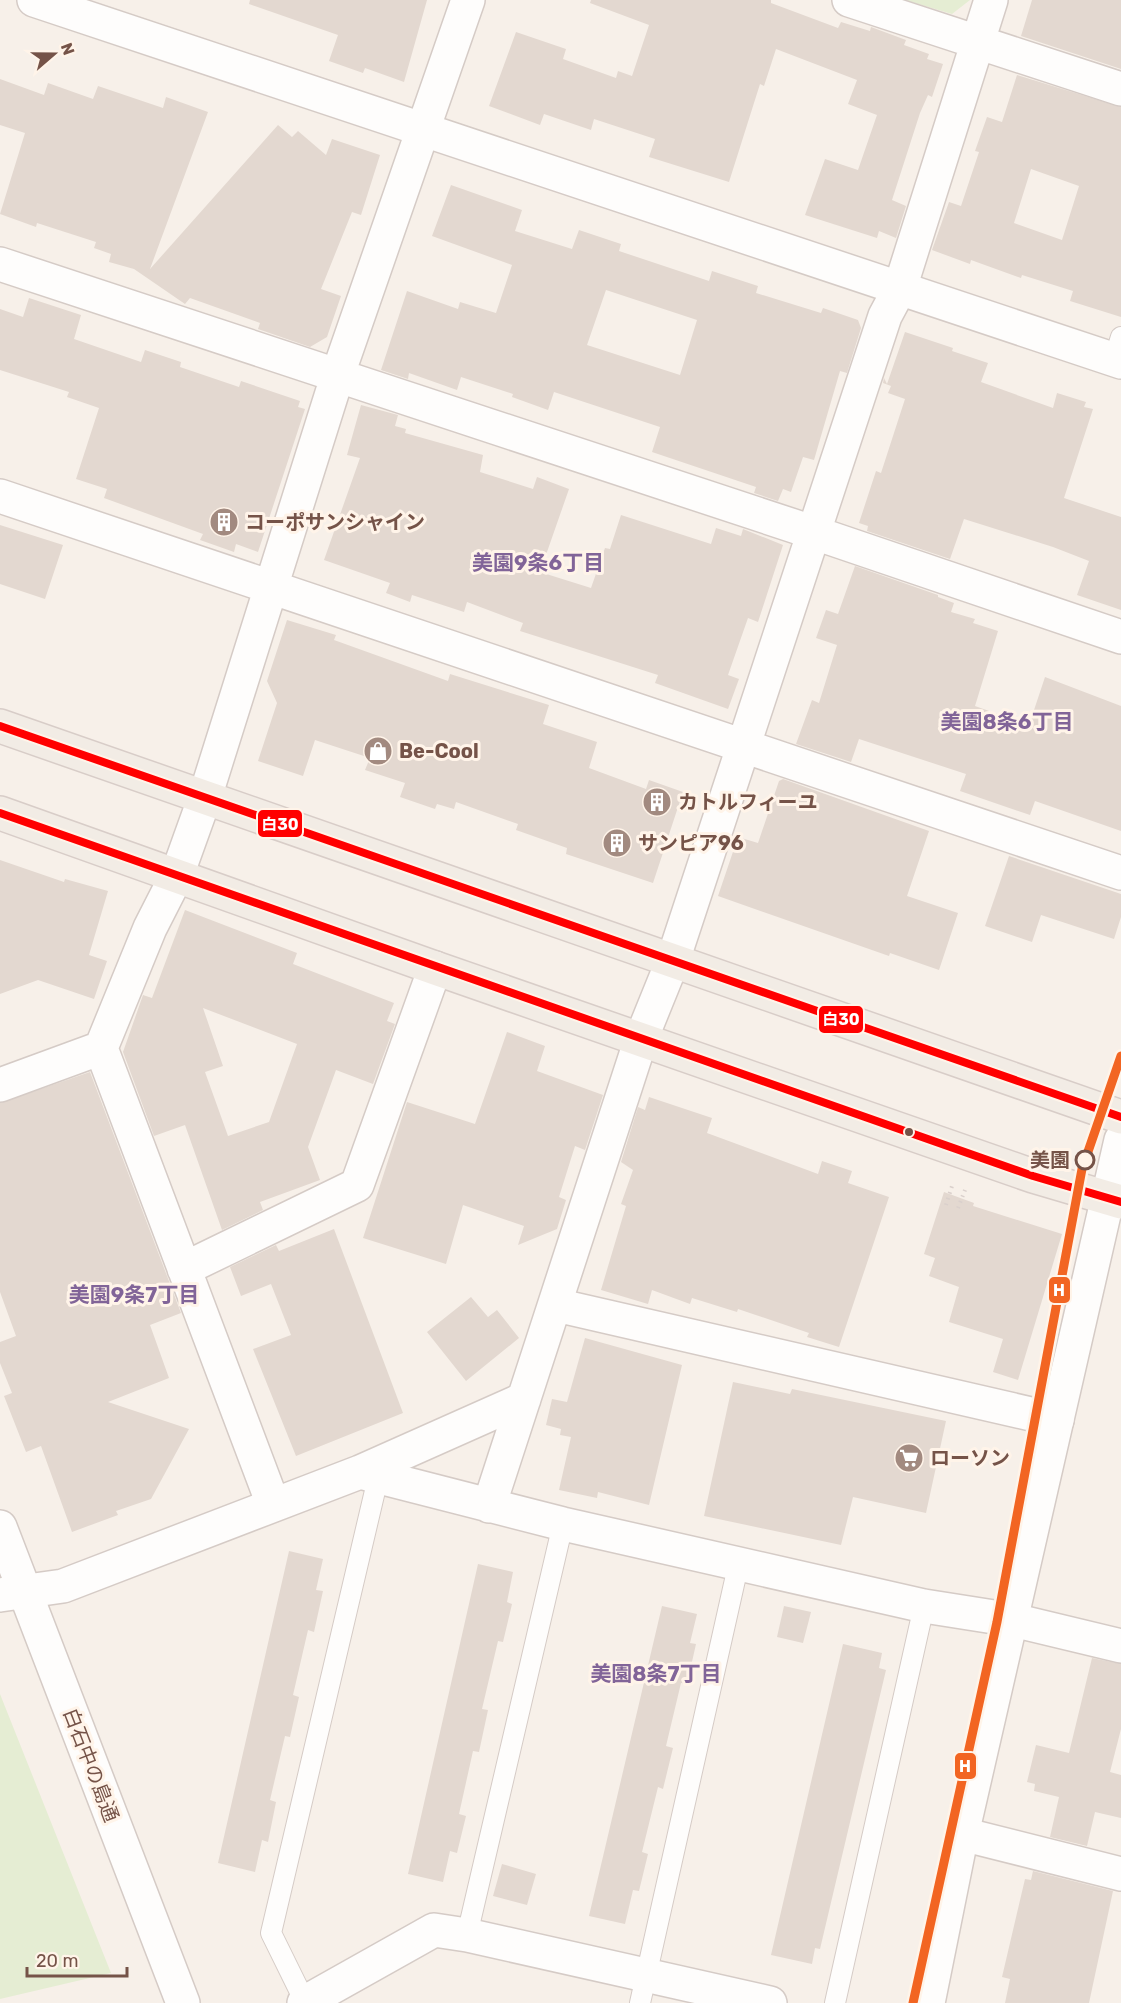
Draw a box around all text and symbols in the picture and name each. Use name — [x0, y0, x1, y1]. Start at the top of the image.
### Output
north arrow — [24, 24, 84, 84]
text: N — [57, 40, 79, 58]
building icon: コーポサンシャイン — [208, 506, 240, 538]
place label: コーポサンシャイン — [245, 510, 425, 534]
district label: 美園9条6丁目 — [472, 550, 604, 575]
district label: 美園8条6丁目 — [941, 709, 1073, 734]
shop icon: Be-Cool — [362, 735, 394, 767]
place label: Be-Cool — [399, 739, 479, 763]
building icon: カトルフィーユ — [641, 786, 673, 818]
place label: カトルフィーユ — [678, 790, 818, 814]
line badge: 白30 — [257, 809, 303, 838]
text: 白30 — [261, 815, 299, 834]
building icon: サンピア96 — [601, 827, 633, 859]
place label: サンピア96 — [638, 831, 744, 855]
line badge: 白30 — [818, 1005, 864, 1034]
text: 白30 — [822, 1010, 860, 1029]
unlabelled marker — [903, 1126, 915, 1138]
place label: 美園 — [1030, 1148, 1070, 1172]
marker: 美園 — [1075, 1150, 1095, 1170]
line badge: H — [1048, 1276, 1071, 1304]
text: H — [1053, 1281, 1065, 1300]
district label: 美園9条7丁目 — [69, 1282, 199, 1307]
supermarket icon: ローソン — [893, 1442, 925, 1474]
place label: ローソン — [930, 1446, 1010, 1470]
district label: 美園8条7丁目 — [590, 1661, 722, 1686]
street label: 白石中の島通 — [58, 1705, 124, 1825]
line badge: H — [954, 1752, 977, 1780]
text: H — [959, 1757, 971, 1776]
scale bar — [27, 1940, 128, 1978]
text: 20 m — [36, 1950, 78, 1972]

